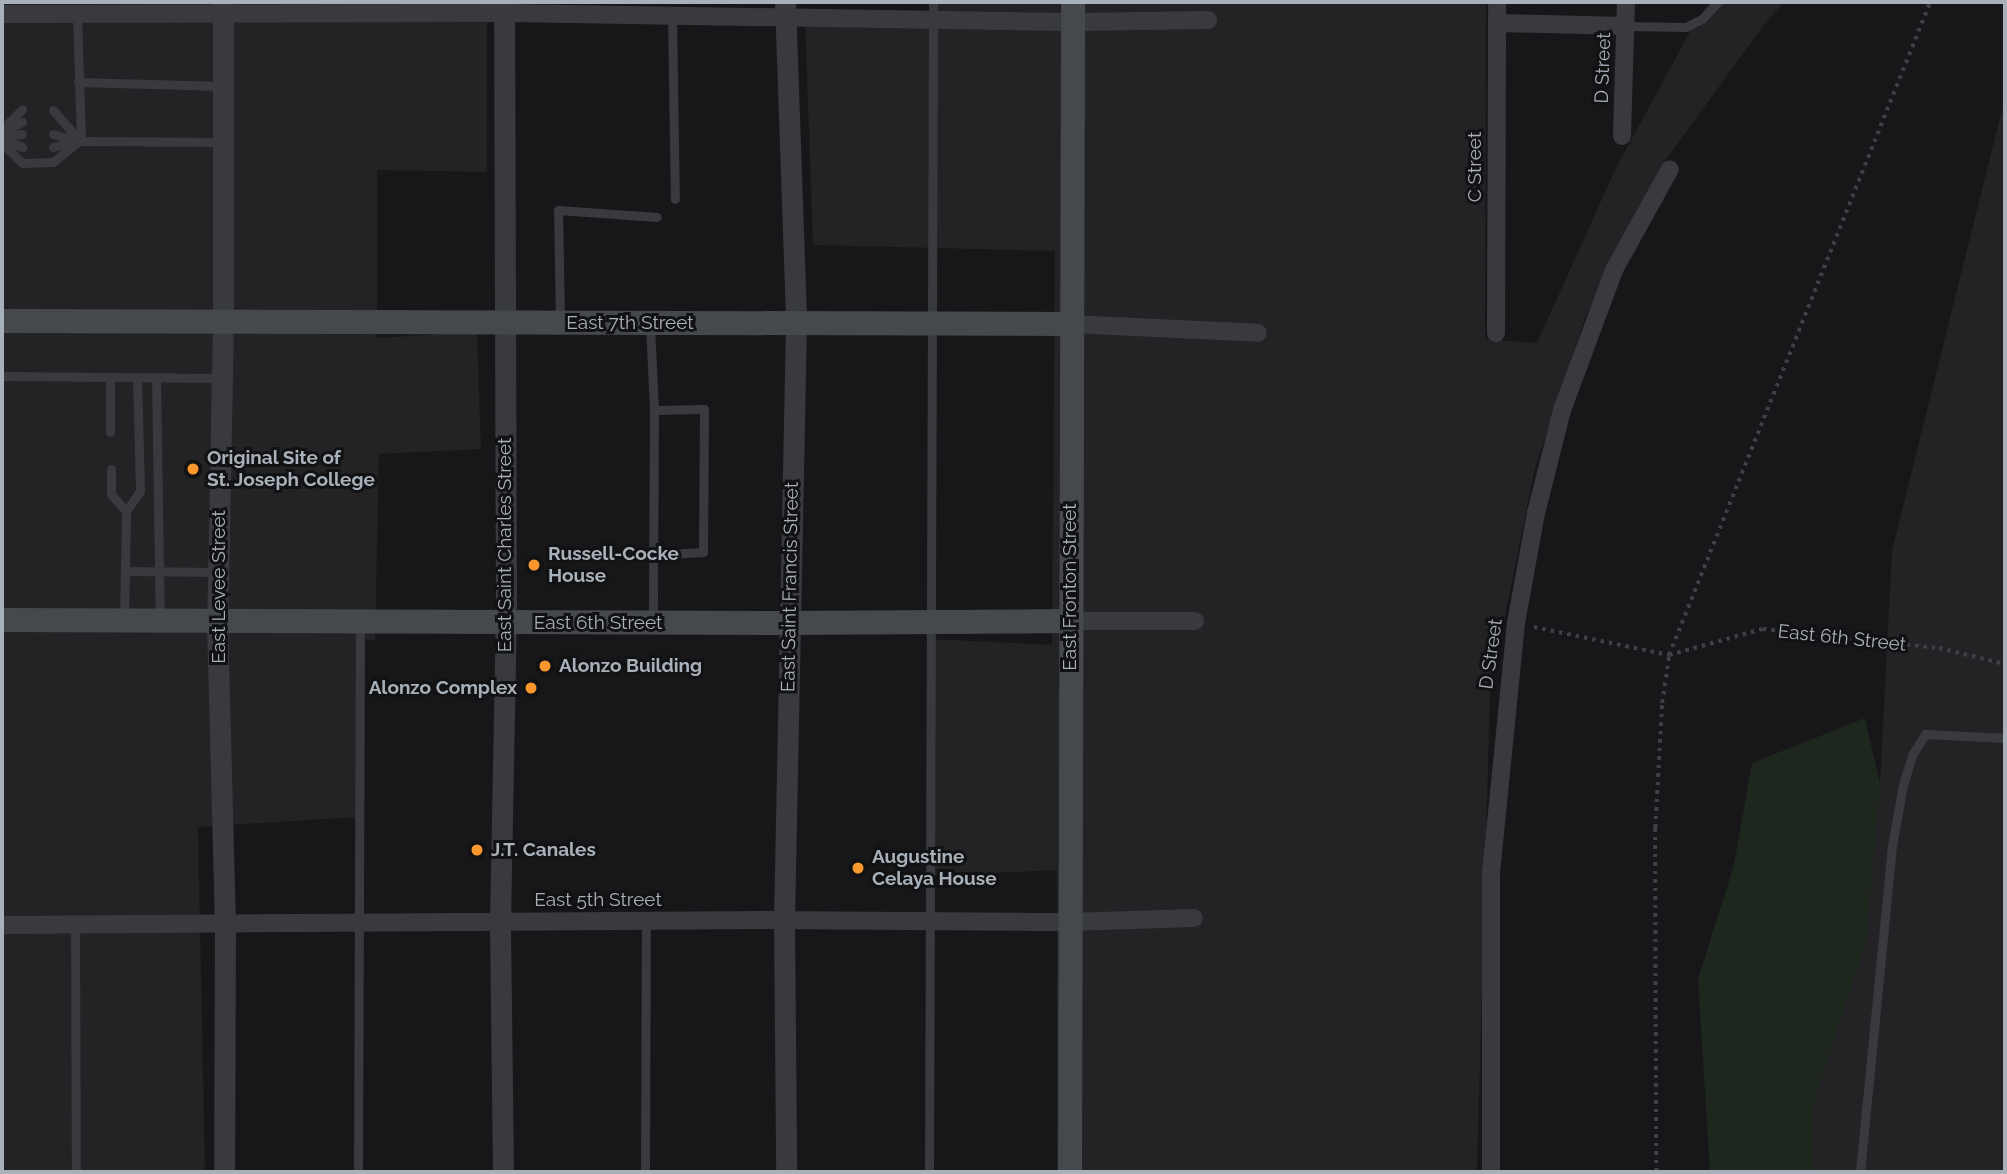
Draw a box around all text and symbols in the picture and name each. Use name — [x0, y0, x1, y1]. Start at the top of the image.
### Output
street label: D Street — [1590, 32, 1616, 104]
street label: C Street — [1464, 132, 1486, 202]
street label: East 7th Street — [566, 312, 694, 334]
street label: East Saint Charles Street — [494, 438, 516, 652]
place label: Original Site of St. Joseph College — [207, 447, 375, 491]
marker: Original Site of St. Joseph College — [185, 461, 201, 477]
street label: East Saint Francis Street — [777, 482, 803, 692]
street label: East Fronton Street — [1059, 503, 1081, 671]
street label: East Levee Street — [208, 510, 230, 664]
place label: Russell-Cocke House — [548, 543, 679, 587]
marker: Russell-Cocke House — [526, 557, 542, 573]
street label: East 6th Street — [534, 612, 662, 634]
street label: D Street — [1475, 617, 1507, 691]
street label: East 6th Street — [1777, 620, 1907, 656]
place label: Alonzo Building — [559, 655, 702, 677]
marker: Alonzo Building — [537, 658, 553, 674]
place label: Alonzo Complex — [369, 677, 517, 699]
marker: Alonzo Complex — [523, 680, 539, 696]
place label: J.T. Canales — [491, 839, 596, 861]
marker: J.T. Canales — [469, 842, 485, 858]
place label: Augustine Celaya House — [872, 846, 997, 890]
marker: Augustine Celaya House — [850, 860, 866, 876]
street label: East 5th Street — [534, 889, 662, 911]

